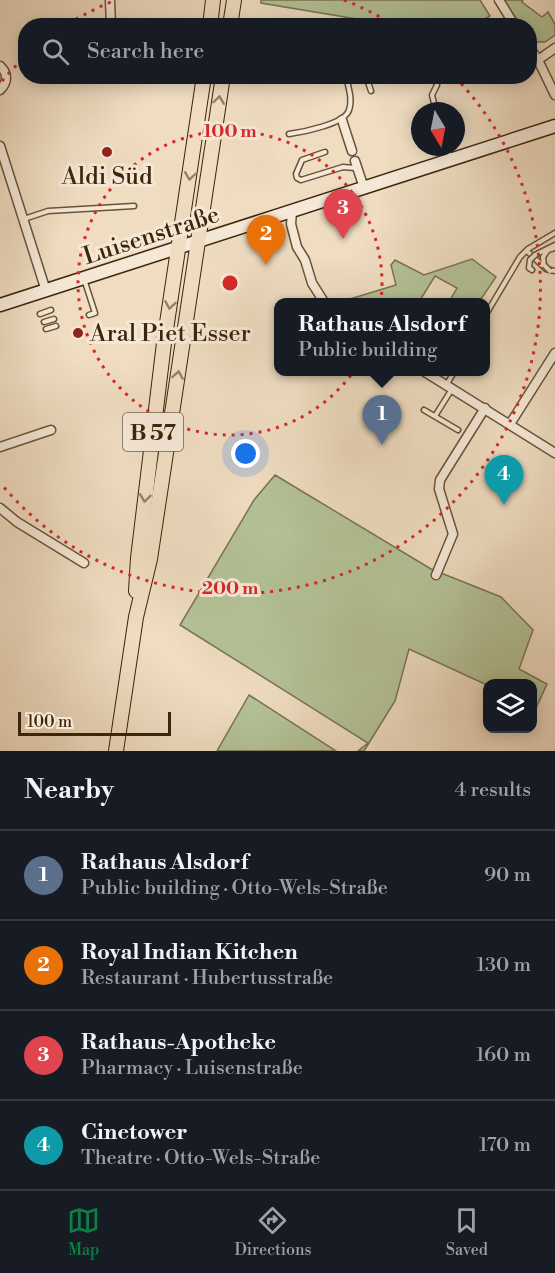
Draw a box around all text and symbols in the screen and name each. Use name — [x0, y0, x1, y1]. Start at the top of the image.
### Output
search box — [18, 18, 537, 84]
icon: search — [39, 35, 72, 68]
text: Search here — [87, 38, 204, 65]
one-way arrow — [213, 96, 225, 105]
north arrow — [411, 102, 465, 156]
text: 100 m — [203, 120, 257, 143]
marker: Aldi Süd — [100, 145, 114, 159]
place label: Aldi Süd — [60, 162, 153, 192]
one-way arrow — [185, 171, 197, 181]
pin: 3 — [324, 190, 362, 239]
street label: Luisenstraße — [79, 200, 223, 272]
pin: 2 — [246, 216, 286, 265]
centre of rings — [220, 273, 240, 293]
popup — [274, 298, 490, 376]
one-way arrow — [165, 300, 177, 310]
text: Rathaus Alsdorf — [298, 311, 466, 338]
place label: Aral Piet Esser — [89, 319, 251, 349]
marker: Aral Piet Esser — [71, 326, 85, 340]
text: Public building — [298, 338, 437, 363]
one-way arrow — [172, 370, 184, 380]
pin: 1 — [362, 396, 401, 445]
road number: B 57 — [123, 413, 183, 451]
your location — [231, 439, 260, 468]
pin: 4 — [484, 456, 524, 505]
one-way arrow — [139, 494, 152, 503]
text: 200 m — [202, 577, 259, 600]
map controls — [483, 679, 537, 733]
button: layers — [483, 679, 537, 733]
scale bar — [18, 709, 171, 736]
text: 100 m — [27, 712, 72, 732]
text: Nearby — [24, 774, 114, 806]
text: 4 results — [454, 778, 531, 803]
text: Rathaus Alsdorf — [81, 849, 248, 876]
text: 1 — [39, 863, 48, 888]
text: 90 m — [484, 863, 531, 888]
text: Public building · Otto-Wels-Straße — [81, 876, 388, 901]
text: Royal Indian Kitchen — [81, 939, 298, 966]
text: 2 — [37, 953, 50, 978]
text: 130 m — [476, 953, 531, 978]
text: Restaurant · Hubertusstraße — [81, 966, 333, 991]
text: Rathaus-Apotheke — [81, 1029, 276, 1056]
text: 3 — [37, 1043, 50, 1068]
text: 160 m — [476, 1043, 531, 1068]
text: Pharmacy · Luisenstraße — [81, 1056, 303, 1081]
text: Cinetower — [81, 1119, 187, 1146]
text: 4 — [37, 1133, 50, 1158]
text: 170 m — [479, 1133, 531, 1158]
text: Theatre · Otto-Wels-Straße — [81, 1146, 320, 1171]
tab: Map — [67, 1204, 100, 1260]
tab: Directions — [234, 1204, 312, 1260]
tab: Saved — [446, 1204, 488, 1260]

